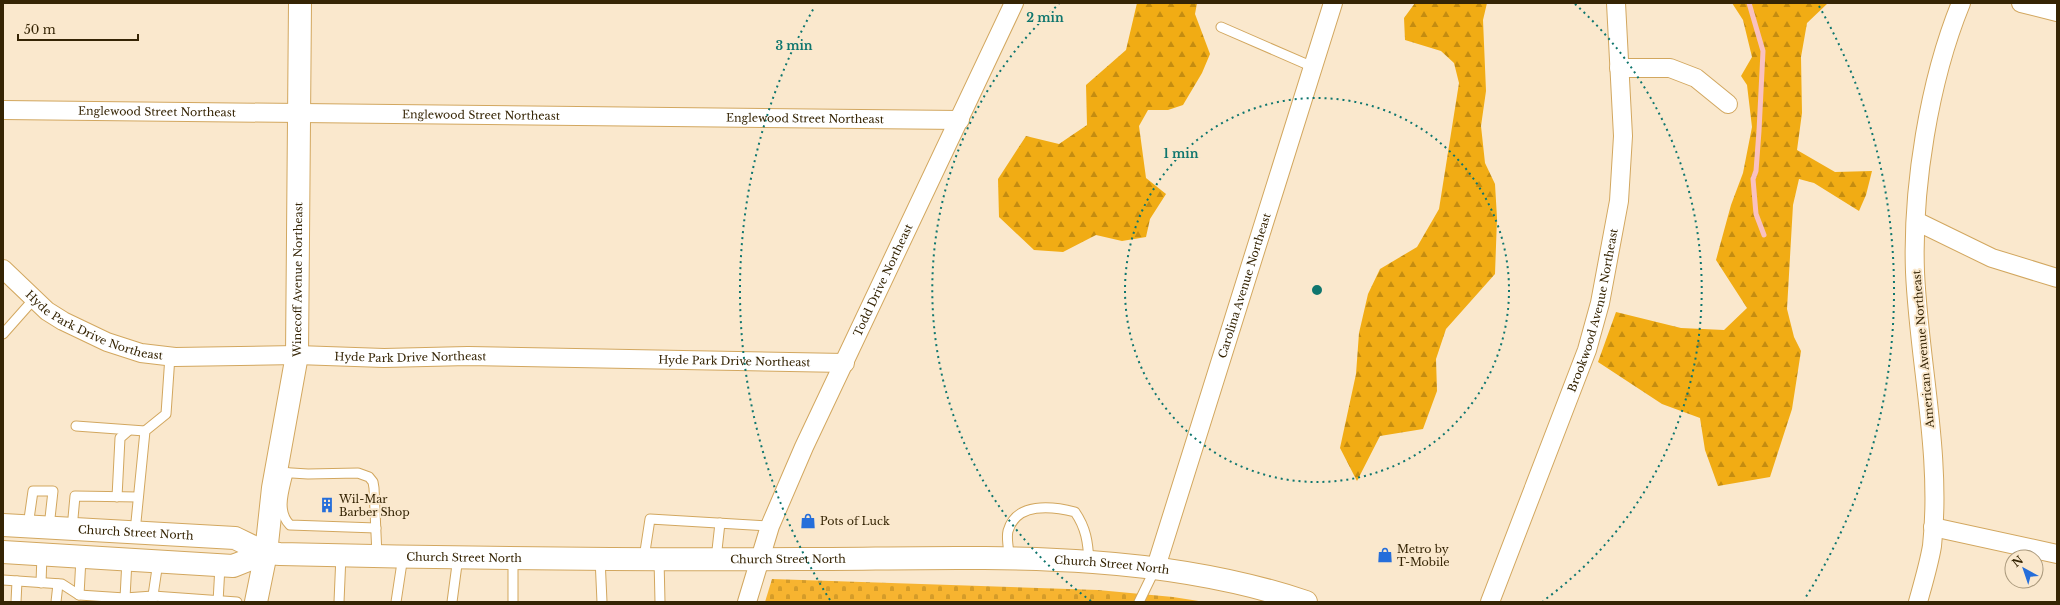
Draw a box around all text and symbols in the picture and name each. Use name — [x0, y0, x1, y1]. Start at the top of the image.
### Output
text: 2 min — [1026, 10, 1064, 25]
scale bar — [18, 16, 138, 42]
text: 50 m — [24, 22, 56, 37]
text: 3 min — [775, 38, 813, 53]
street label: Englewood Street Northeast — [78, 104, 237, 119]
street label: Englewood Street Northeast — [402, 107, 561, 123]
street label: Englewood Street Northeast — [726, 111, 885, 126]
text: 1 min — [1164, 146, 1199, 161]
street label: Winecoff Avenue Northeast — [290, 201, 305, 358]
street label: Carolina Avenue Northeast — [1215, 210, 1274, 360]
street label: Todd Drive Northeast — [850, 221, 916, 339]
street label: Brookwood Avenue Northeast — [1564, 226, 1621, 394]
street label: American Avenue Northeast — [1909, 269, 1937, 429]
centre of rings — [1310, 283, 1324, 297]
street label: Hyde Park Drive Northeast — [23, 287, 164, 363]
street label: Hyde Park Drive Northeast — [334, 349, 488, 365]
street label: Hyde Park Drive Northeast — [658, 353, 812, 369]
place label: Wil-Mar Barber Shop — [338, 492, 410, 519]
building icon: Wil-Mar Barber Shop — [318, 496, 336, 514]
shop icon: Pots of Luck — [799, 512, 817, 530]
place label: Pots of Luck — [820, 514, 890, 528]
street label: Church Street North — [78, 522, 194, 543]
place label: Metro by T-Mobile — [1397, 542, 1450, 569]
shop icon: Metro by T-Mobile — [1376, 546, 1394, 564]
north arrow — [2004, 549, 2044, 589]
street label: Church Street North — [406, 550, 522, 565]
street label: Church Street North — [730, 552, 846, 566]
text: N — [2009, 552, 2027, 570]
street label: Church Street North — [1054, 553, 1171, 577]

